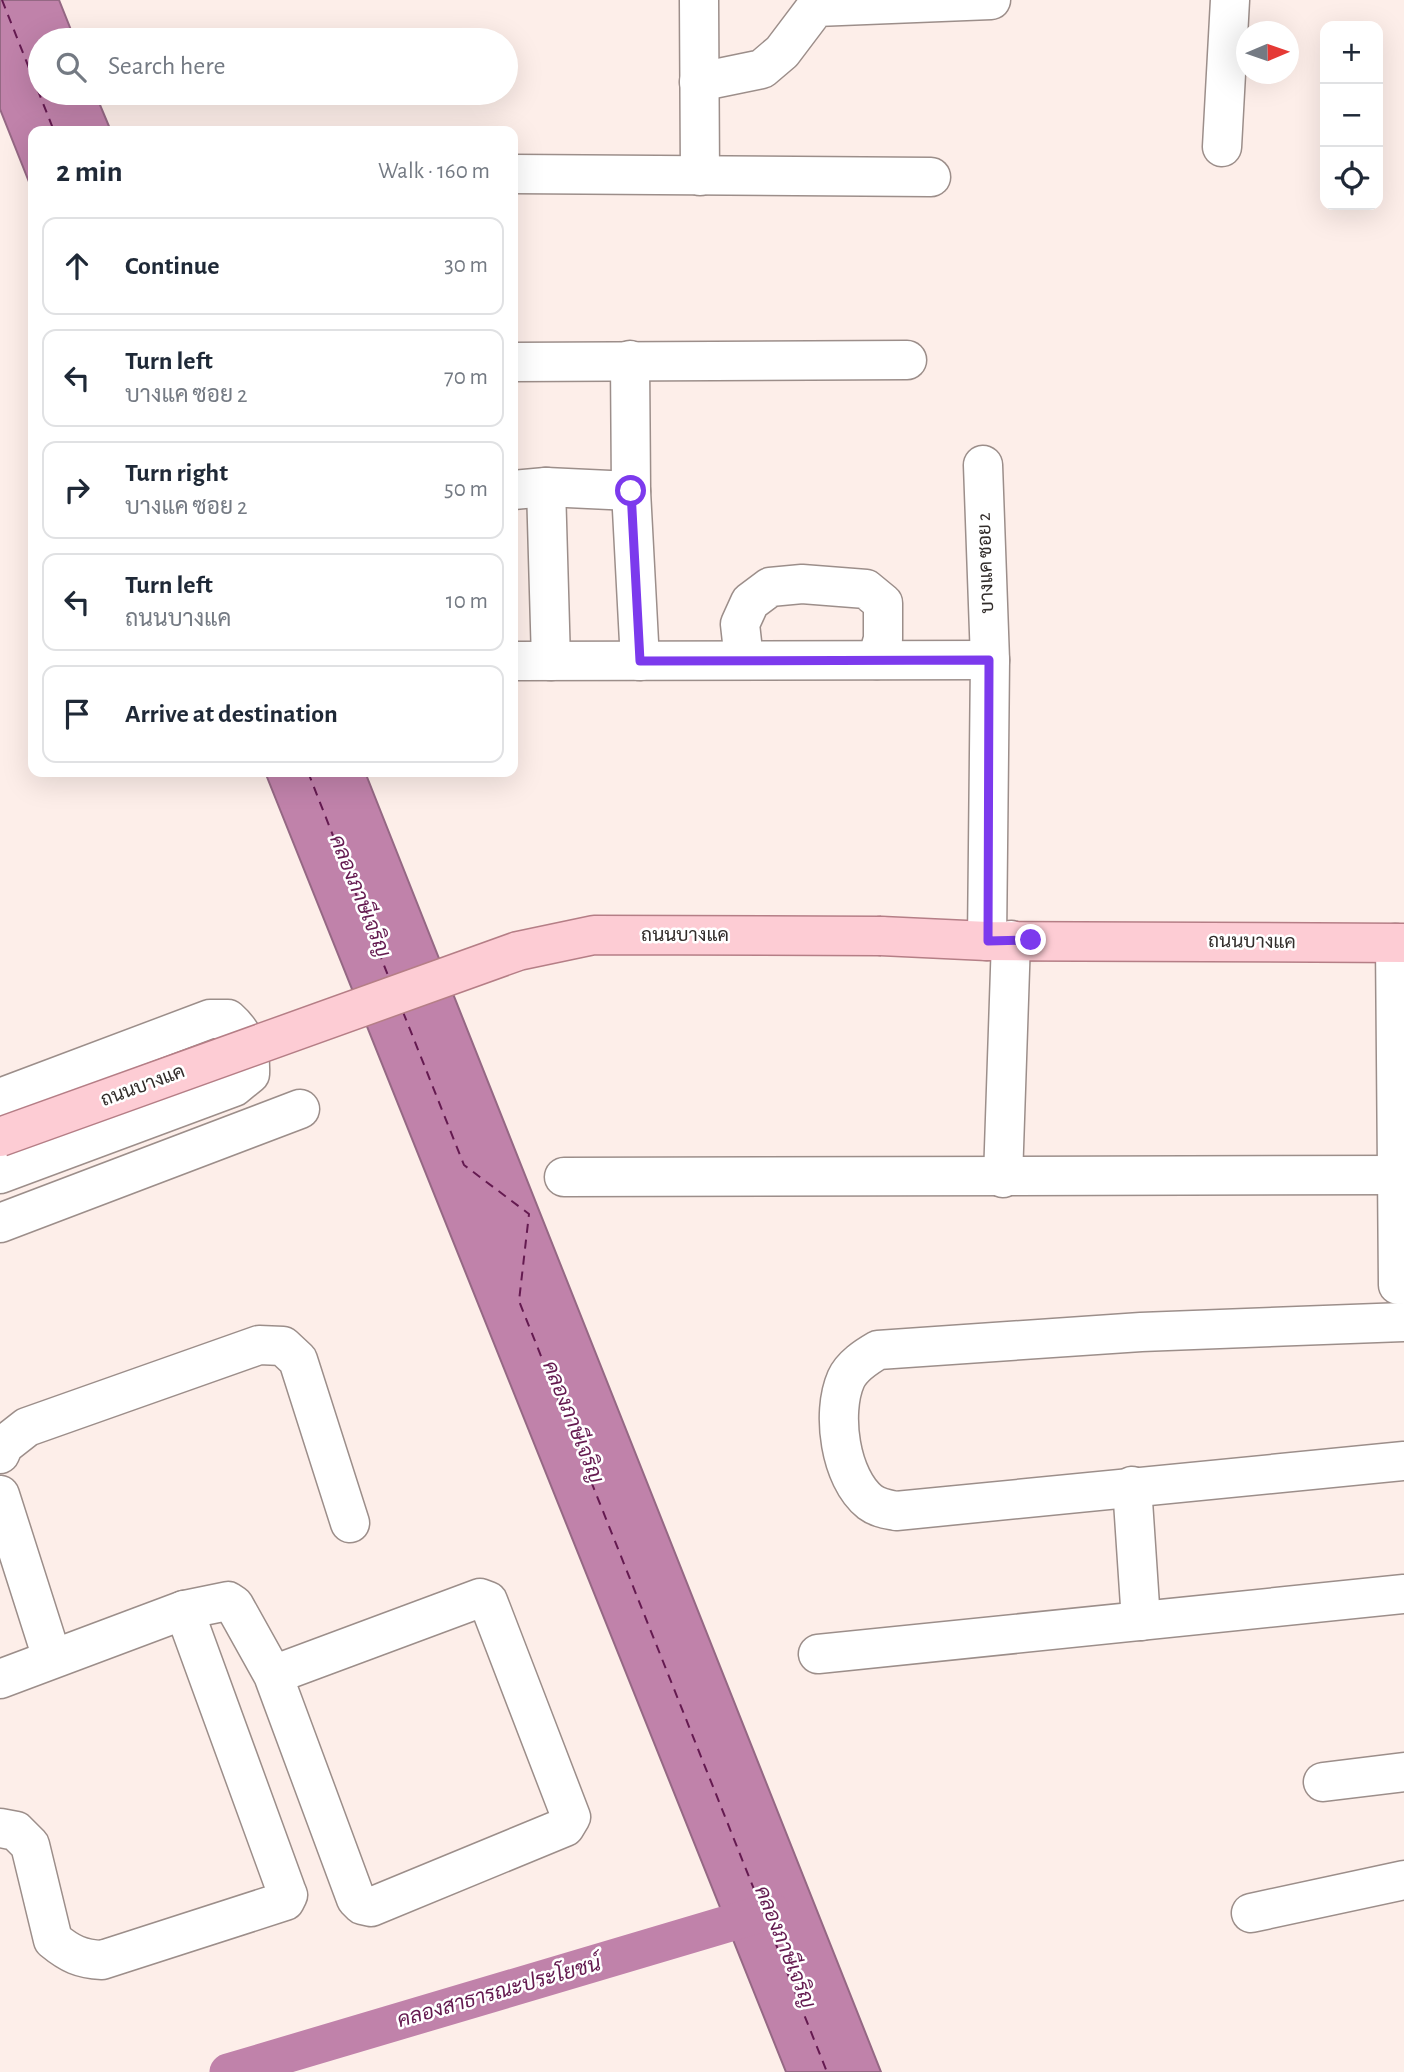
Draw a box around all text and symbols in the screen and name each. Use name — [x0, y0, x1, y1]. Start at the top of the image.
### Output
north arrow — [1236, 21, 1299, 84]
map controls — [1320, 21, 1383, 210]
button: + — [1320, 21, 1383, 84]
search box — [28, 28, 518, 105]
icon: search — [52, 48, 90, 86]
text: Search here — [108, 53, 226, 79]
button: − — [1320, 84, 1383, 147]
button: locate — [1320, 147, 1383, 210]
text: 2 min — [56, 157, 123, 187]
text: Walk · 160 m — [378, 160, 490, 183]
icon: ahead — [58, 247, 96, 285]
text: Continue — [125, 253, 220, 279]
text: 30 m — [444, 254, 488, 277]
text: Turn left — [125, 348, 213, 374]
icon: left — [58, 359, 96, 397]
text: 70 m — [444, 366, 488, 389]
text: บางแค ซอย 2 — [125, 384, 248, 407]
text: Turn right — [125, 460, 228, 486]
icon: right — [58, 471, 96, 509]
route start — [615, 475, 646, 506]
text: 50 m — [444, 478, 488, 501]
text: บางแค ซอย 2 — [125, 496, 248, 519]
street label: บางแค ซอย 2 — [975, 512, 997, 614]
text: Turn left — [125, 572, 213, 598]
icon: left — [58, 583, 96, 621]
text: 10 m — [446, 590, 488, 613]
text: ถนนบางแค — [125, 608, 231, 631]
icon: arrive — [58, 695, 96, 733]
text: Arrive at destination — [125, 701, 338, 727]
water label: คลองภาษีเจริญ — [325, 831, 397, 961]
route end — [1015, 924, 1046, 955]
street label: ถนนบางแค — [641, 926, 729, 945]
street label: ถนนบางแค — [1208, 932, 1296, 952]
street label: ถนนบางแค — [98, 1062, 188, 1110]
water label: คลองภาษีเจริญ — [538, 1357, 610, 1487]
water label: คลองภาษีเจริญ — [750, 1882, 822, 2012]
water label: คลองสาธารณะประโยชน์ — [394, 1948, 606, 2031]

